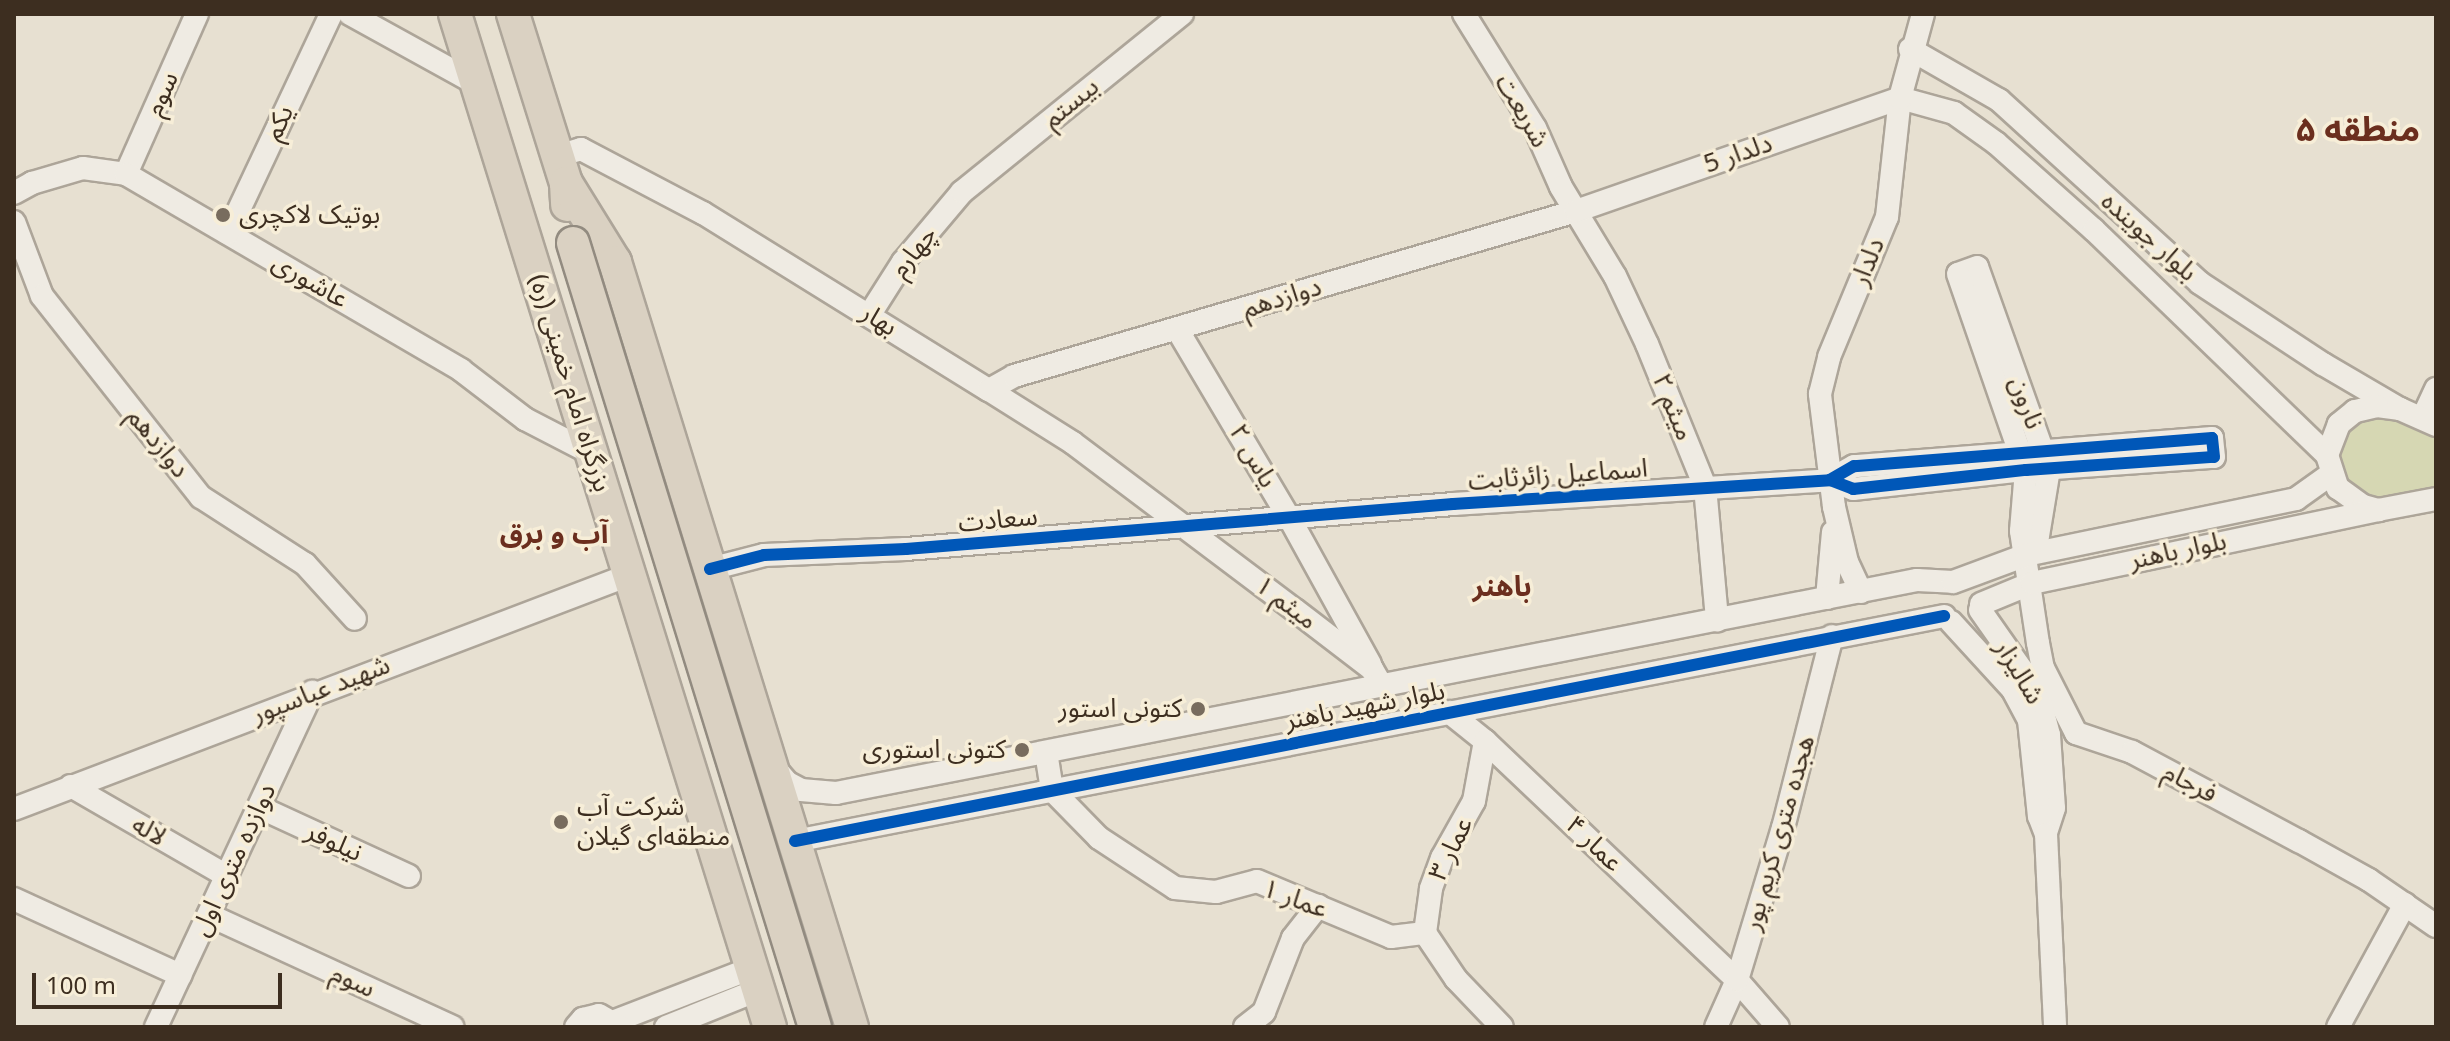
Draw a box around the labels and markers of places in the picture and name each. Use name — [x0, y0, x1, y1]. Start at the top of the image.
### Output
place label: بوتیک لاکچری — [239, 199, 380, 231]
marker: بوتیک لاکچری — [214, 206, 232, 224]
place label: کتونی استور — [1058, 693, 1182, 725]
marker: کتونی استور — [1189, 700, 1207, 718]
place label: کتونی استوری — [863, 734, 1006, 766]
marker: کتونی استوری — [1013, 741, 1031, 759]
place label: شرکت آب منطقه‌ای گیلان — [577, 791, 730, 852]
marker: شرکت آب منطقه‌ای گیلان — [552, 813, 570, 831]

